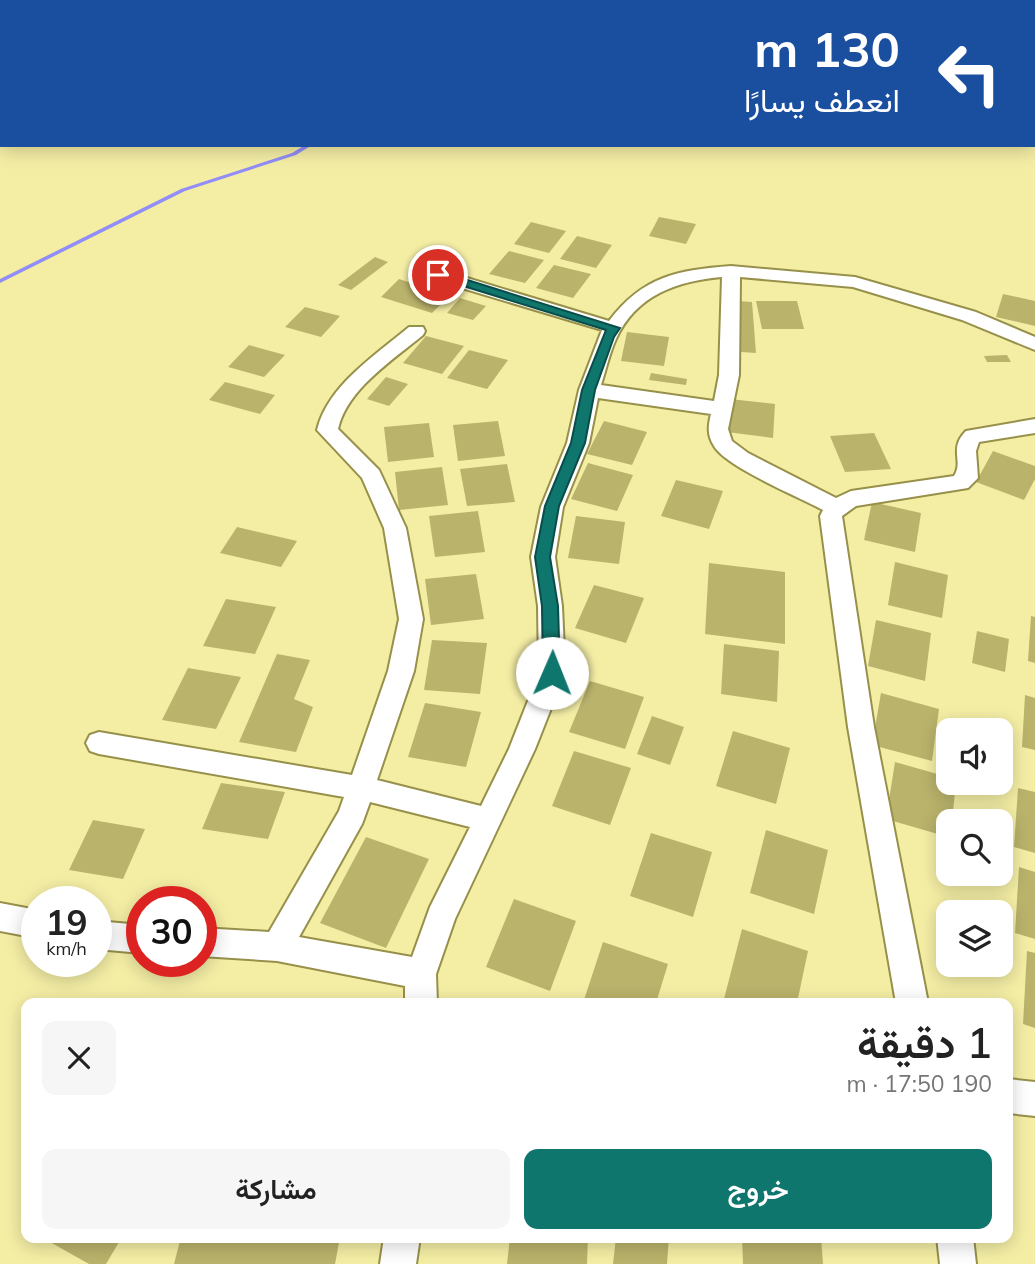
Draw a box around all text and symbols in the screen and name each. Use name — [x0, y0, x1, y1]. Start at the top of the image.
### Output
text: 130 m — [754, 18, 900, 79]
icon: left — [924, 28, 1015, 119]
text: انعطف يسارًا — [744, 80, 900, 120]
pin — [408, 245, 468, 305]
icon: arrive — [419, 256, 457, 294]
position arrow — [515, 636, 589, 710]
map controls — [936, 718, 1013, 977]
button: sound — [936, 718, 1013, 795]
button: search — [936, 809, 1013, 886]
speed limit sign: 30 — [126, 886, 217, 977]
text: 19 — [45, 900, 88, 944]
button: layers — [936, 900, 1013, 977]
text: km/h — [46, 937, 87, 960]
text: 1 دقيقة — [857, 1016, 992, 1069]
button: close — [42, 1021, 116, 1095]
text: 190 m · 17:50 — [847, 1069, 992, 1098]
button: مشاركة — [42, 1149, 510, 1229]
button: خروج — [524, 1149, 992, 1229]

